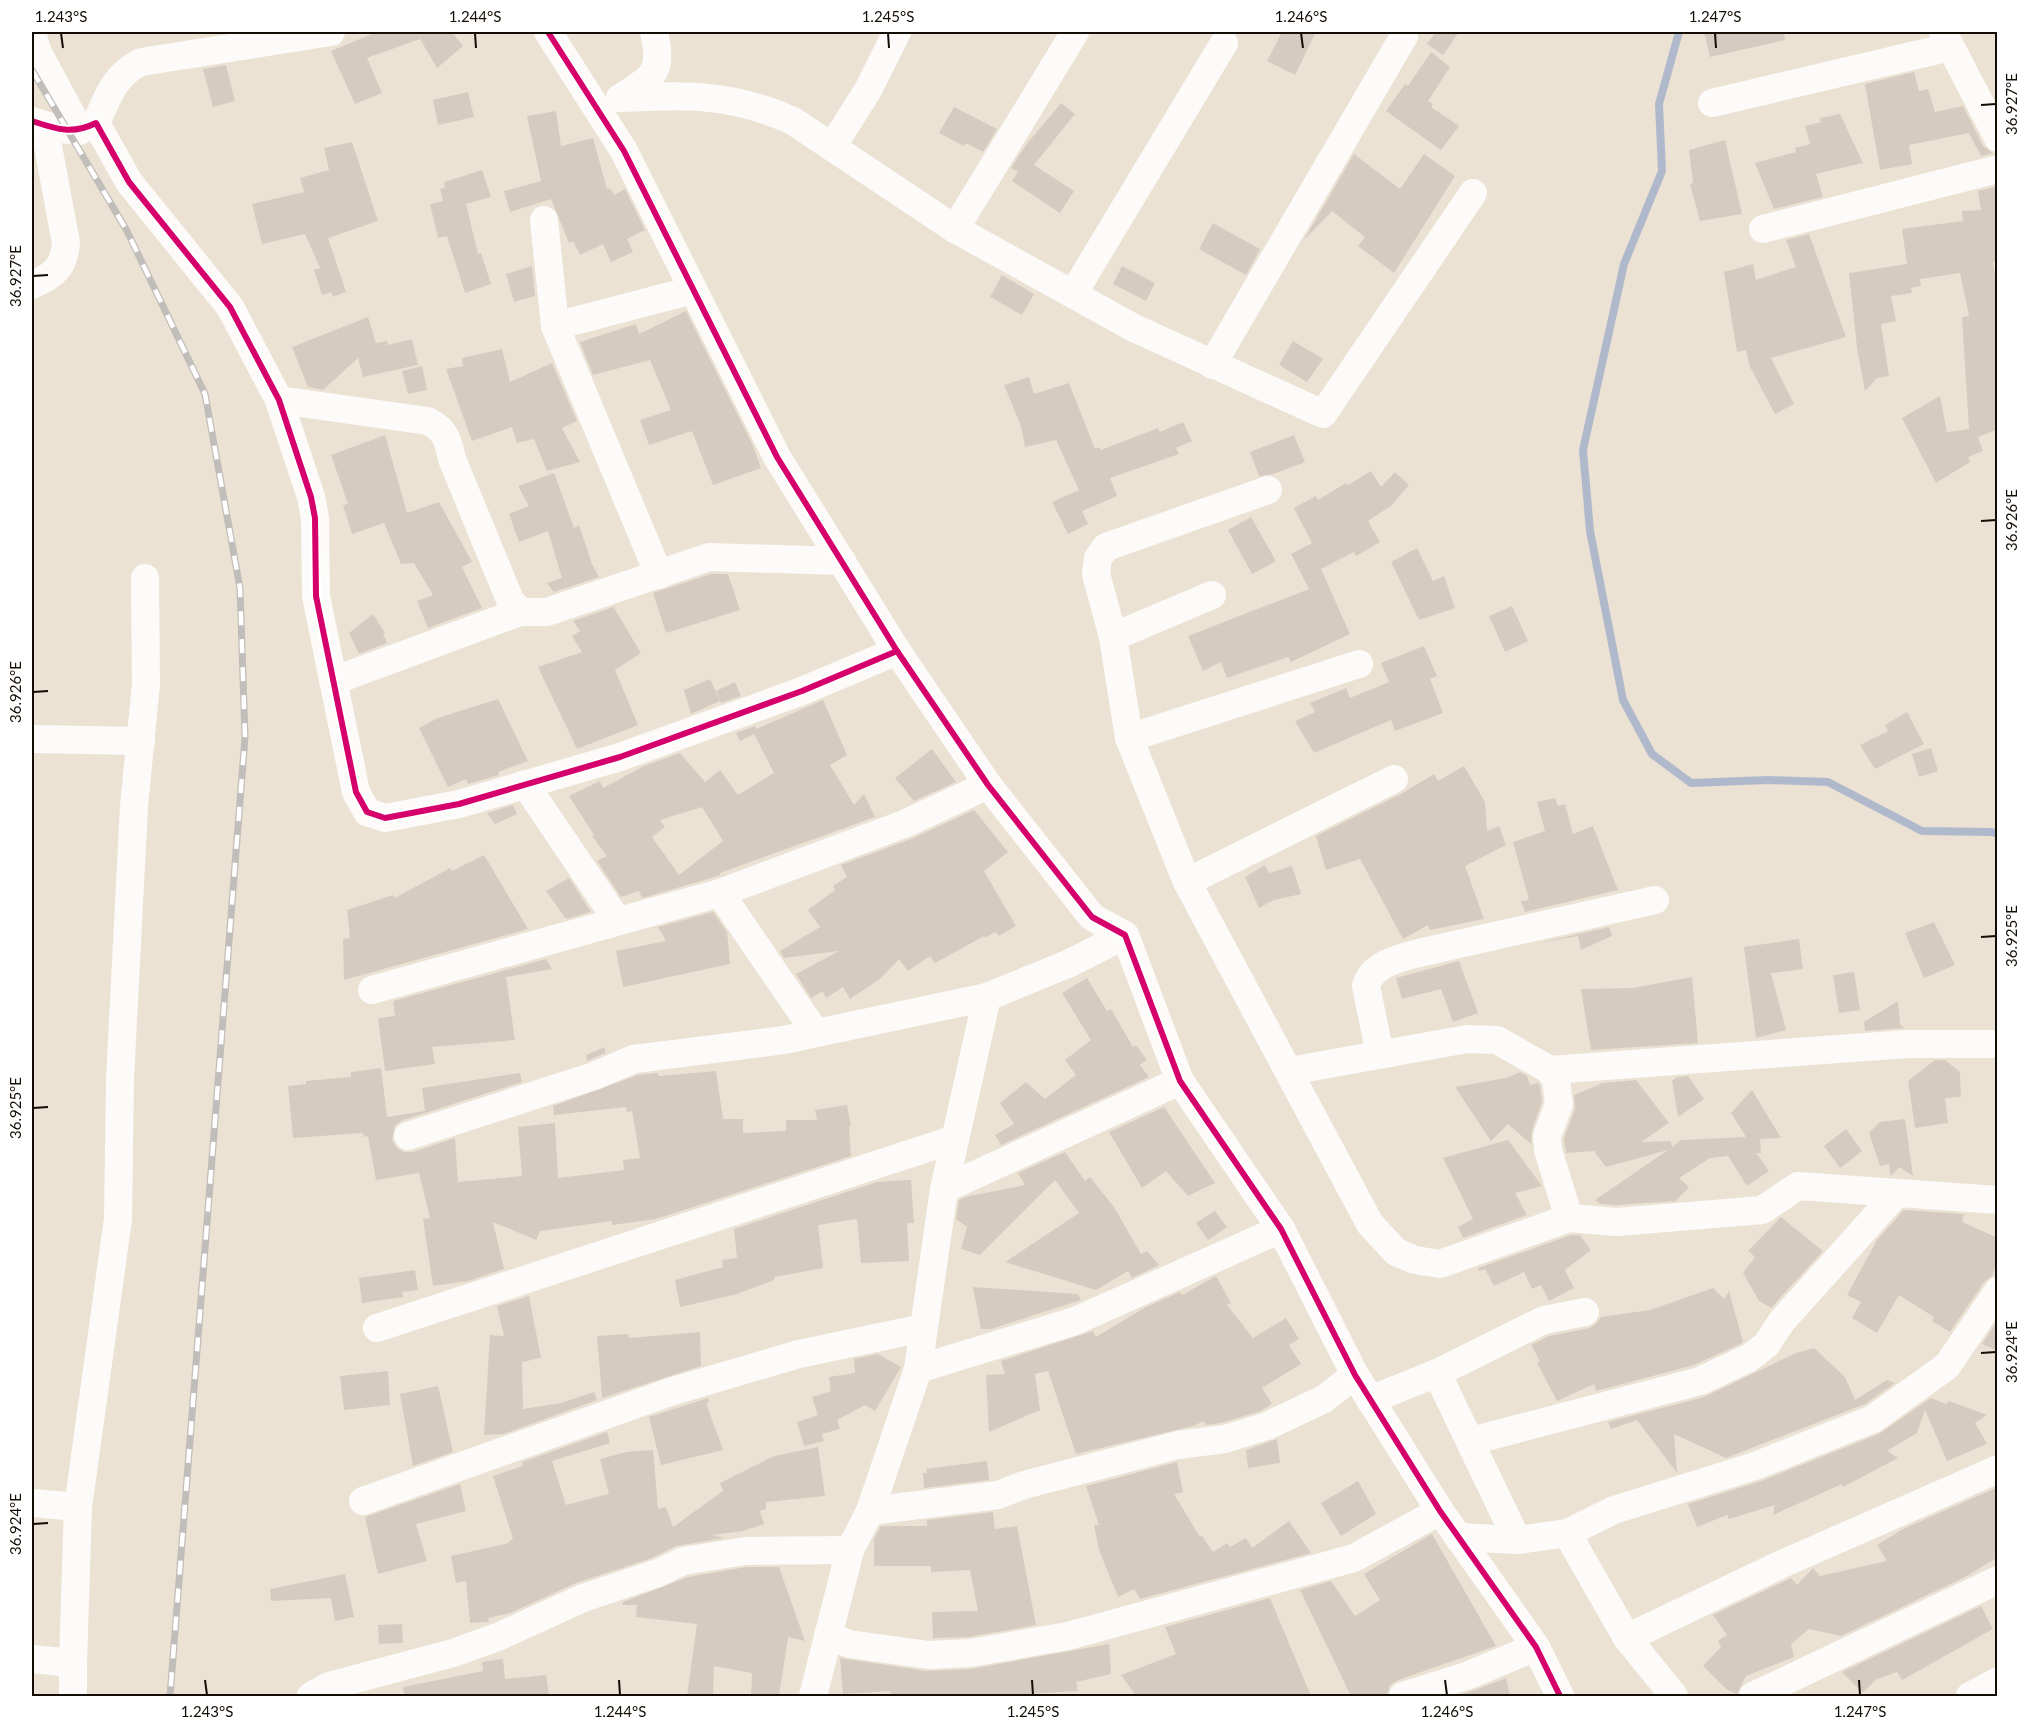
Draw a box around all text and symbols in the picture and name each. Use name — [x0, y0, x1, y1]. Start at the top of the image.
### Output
text: 1.243°S — [35, 7, 87, 25]
text: 1.244°S — [449, 7, 501, 25]
text: 1.245°S — [862, 7, 914, 25]
text: 1.246°S — [1275, 7, 1327, 25]
text: 1.247°S — [1689, 7, 1741, 25]
text: 36.927°E — [2002, 73, 2020, 135]
text: 36.927°E — [6, 245, 24, 307]
text: 36.926°E — [2002, 489, 2020, 551]
text: 36.926°E — [6, 661, 24, 723]
text: 36.925°E — [2002, 905, 2020, 967]
text: 36.925°E — [6, 1077, 24, 1139]
text: 36.924°E — [2002, 1321, 2020, 1383]
text: 36.924°E — [6, 1493, 24, 1555]
text: 1.243°S — [181, 1702, 233, 1720]
text: 1.244°S — [594, 1702, 646, 1720]
text: 1.245°S — [1007, 1702, 1059, 1720]
text: 1.246°S — [1421, 1702, 1473, 1720]
text: 1.247°S — [1834, 1702, 1886, 1720]

